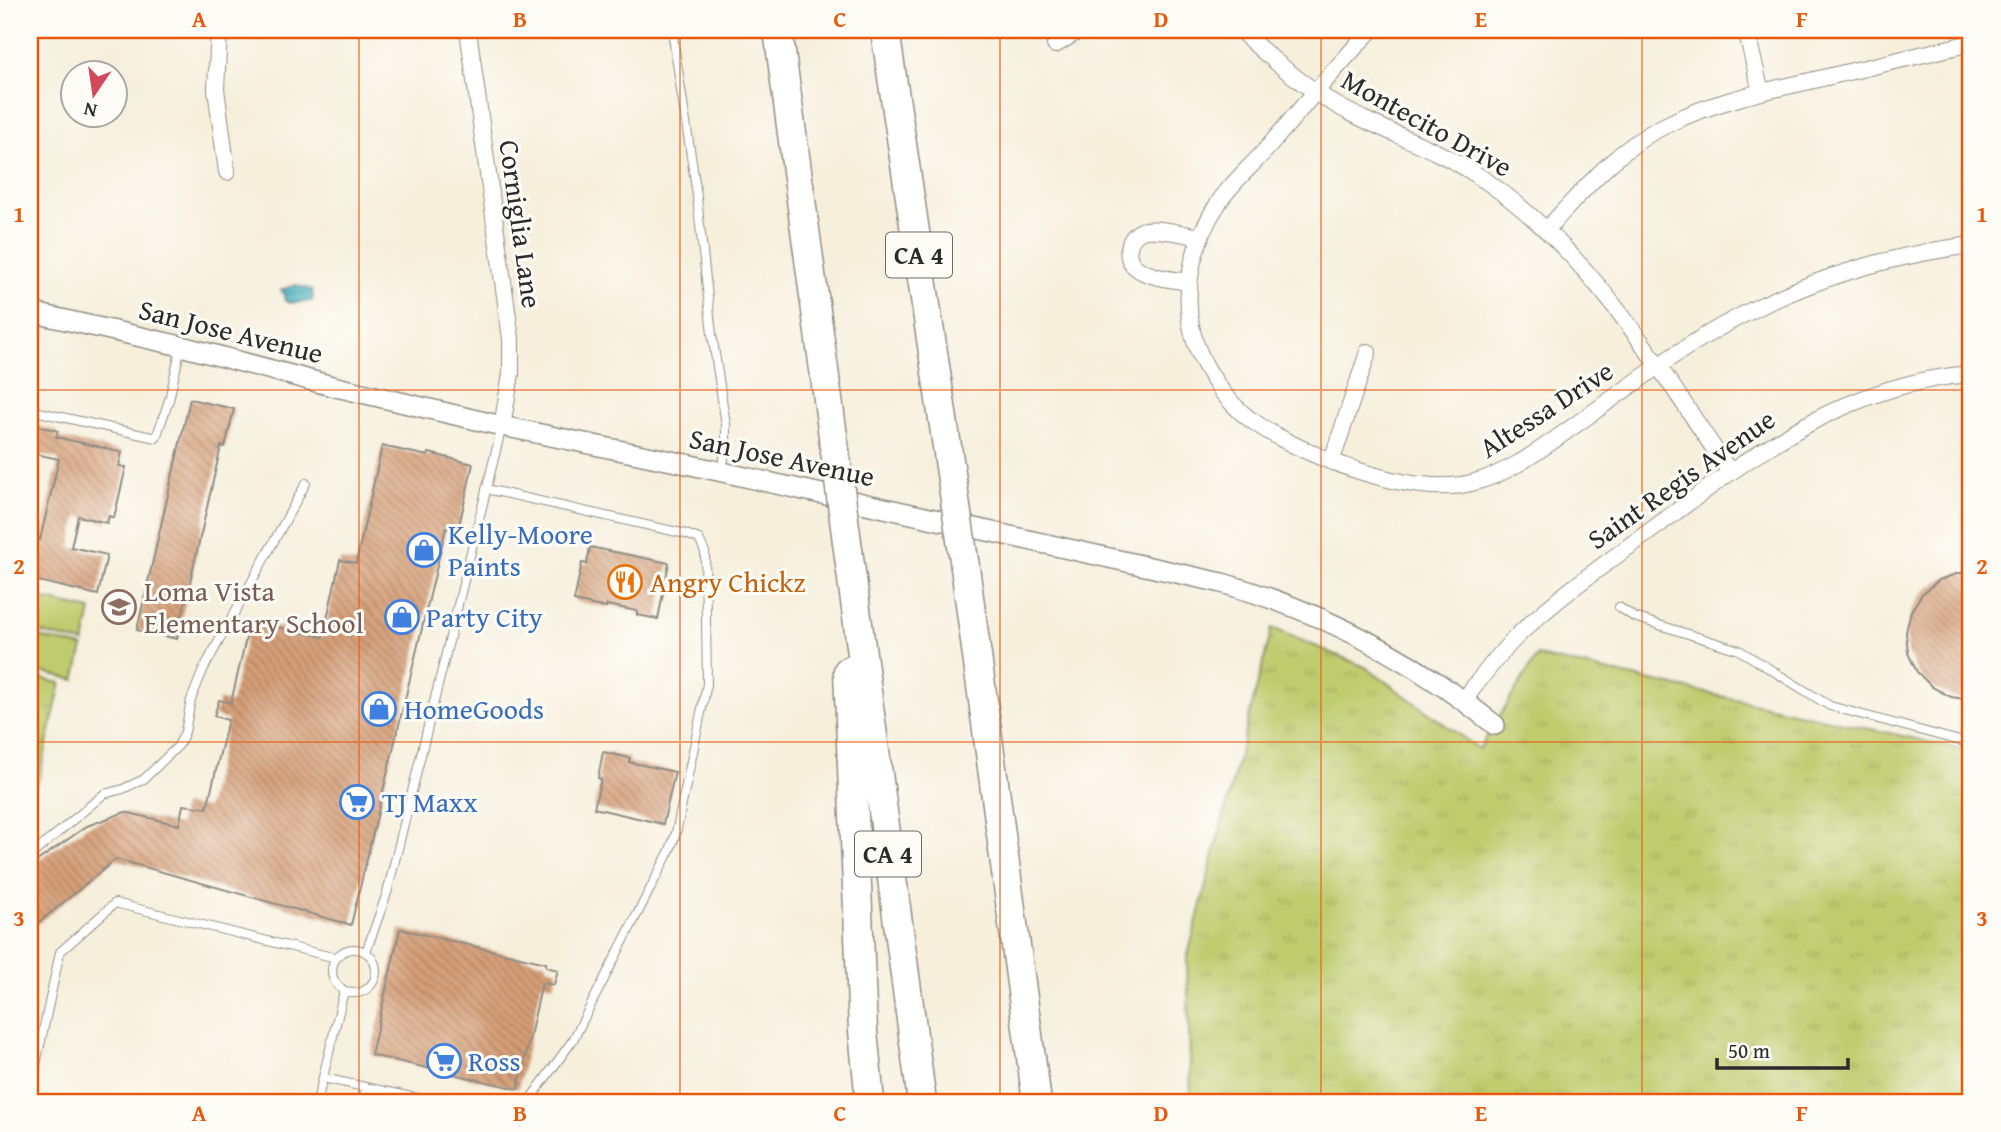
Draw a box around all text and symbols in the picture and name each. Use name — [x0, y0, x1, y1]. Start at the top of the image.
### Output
text: A — [192, 2, 207, 35]
text: B — [513, 2, 527, 35]
text: C — [833, 2, 847, 35]
text: D — [1154, 2, 1169, 35]
text: E — [1475, 2, 1487, 35]
text: F — [1796, 2, 1808, 35]
street label: Montecito Drive — [1334, 59, 1520, 186]
north arrow — [60, 60, 130, 130]
text: N — [81, 95, 100, 126]
street label: Corniglia Lane — [489, 137, 554, 311]
text: 1 — [13, 197, 25, 230]
text: 1 — [1976, 197, 1988, 230]
road number: CA 4 — [886, 232, 952, 278]
street label: San Jose Avenue — [135, 288, 327, 373]
street label: Altessa Drive — [1471, 350, 1621, 467]
street label: Saint Regis Avenue — [1578, 398, 1783, 559]
street label: San Jose Avenue — [686, 417, 878, 496]
place label: Kelly-Moore Paints — [448, 513, 593, 586]
shop icon: Kelly-Moore Paints — [405, 531, 443, 569]
text: 2 — [13, 549, 25, 582]
text: 2 — [1976, 549, 1988, 582]
place label: Angry Chickz — [650, 561, 806, 602]
restaurant icon: Angry Chickz — [606, 563, 644, 601]
place label: Loma Vista Elementary School — [144, 570, 364, 643]
school or university icon: Loma Vista Elementary School — [100, 588, 138, 626]
place label: Party City — [426, 596, 543, 637]
shop icon: Party City — [383, 598, 421, 636]
place label: HomeGoods — [404, 688, 544, 729]
shop icon: HomeGoods — [360, 690, 398, 728]
place label: TJ Maxx — [382, 781, 478, 822]
supermarket icon: TJ Maxx — [338, 783, 376, 821]
road number: CA 4 — [855, 832, 921, 876]
text: 3 — [13, 901, 25, 934]
text: 3 — [1976, 901, 1988, 934]
scale bar — [1717, 1027, 1849, 1071]
text: 50 m — [1728, 1035, 1770, 1066]
place label: Ross — [468, 1040, 521, 1081]
supermarket icon: Ross — [425, 1042, 463, 1080]
text: A — [192, 1096, 207, 1129]
text: B — [513, 1096, 527, 1129]
text: C — [833, 1096, 847, 1129]
text: D — [1154, 1096, 1169, 1129]
text: E — [1475, 1096, 1487, 1129]
text: F — [1796, 1096, 1808, 1129]

